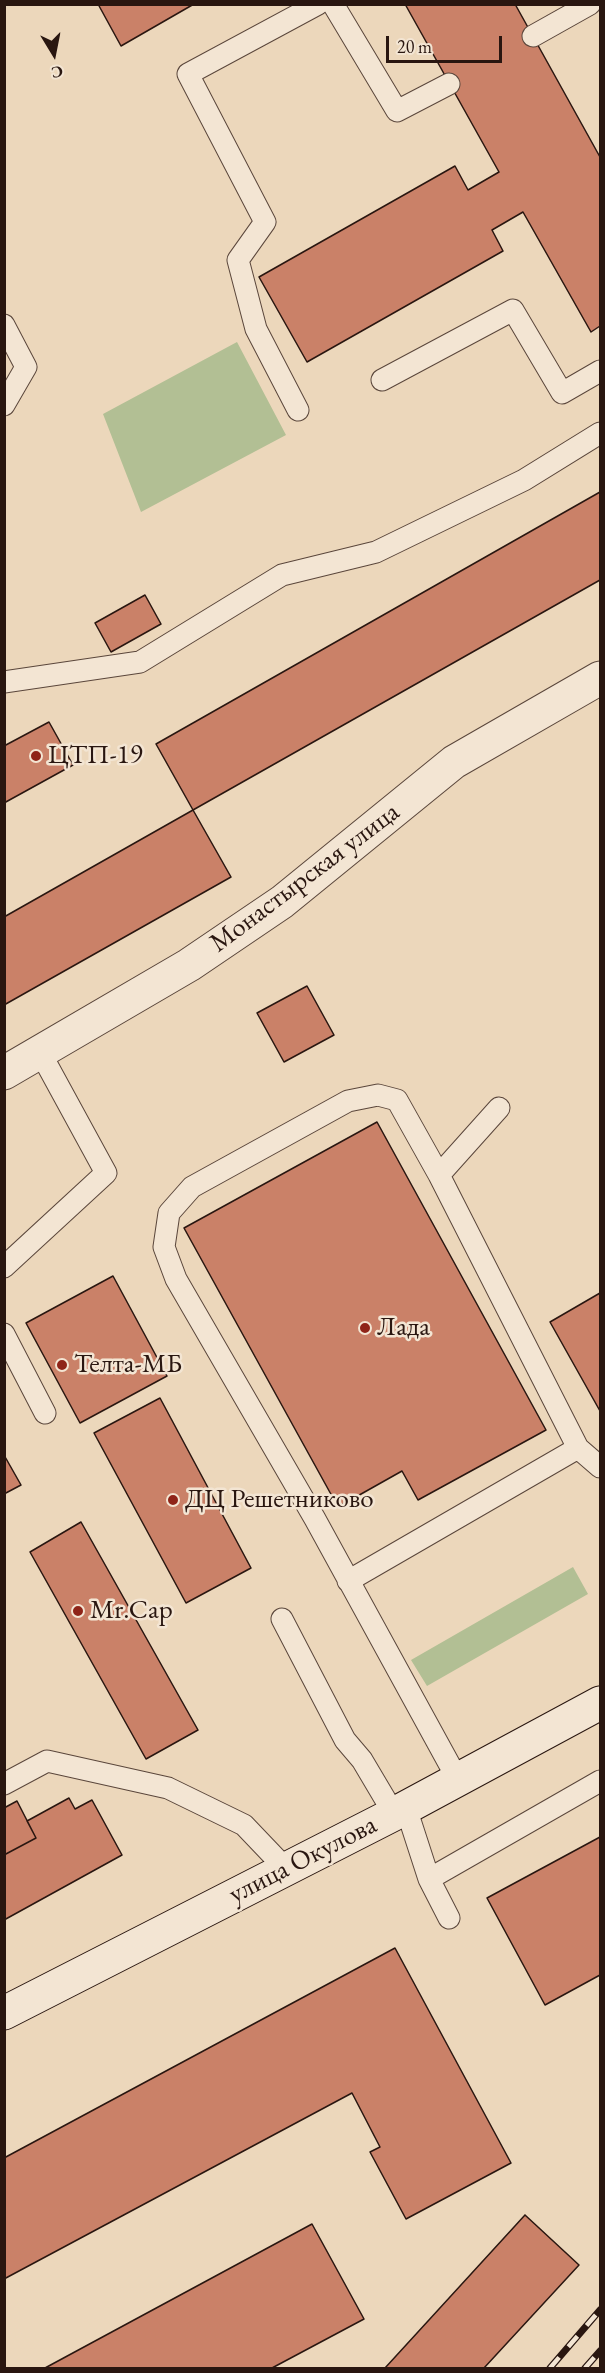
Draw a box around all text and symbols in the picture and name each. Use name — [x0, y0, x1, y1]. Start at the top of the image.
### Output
north arrow — [24, 24, 84, 84]
scale bar — [389, 24, 504, 62]
text: 20 m — [397, 35, 432, 58]
text: С — [50, 61, 65, 84]
place label: ЦТП-19 — [48, 740, 143, 772]
marker: ЦТП-19 — [29, 749, 43, 763]
street label: Монастырская улица — [204, 796, 406, 960]
place label: Лада — [377, 1312, 430, 1344]
marker: Лада — [358, 1321, 372, 1335]
place label: Телта-МБ — [74, 1349, 182, 1381]
marker: Телта-МБ — [55, 1358, 69, 1372]
place label: ДЦ Решетниково — [185, 1484, 374, 1516]
marker: ДЦ Решетниково — [166, 1493, 180, 1507]
place label: Mr.Cap — [90, 1595, 173, 1627]
marker: Mr.Cap — [71, 1604, 85, 1618]
street label: улица Окулова — [224, 1809, 382, 1911]

